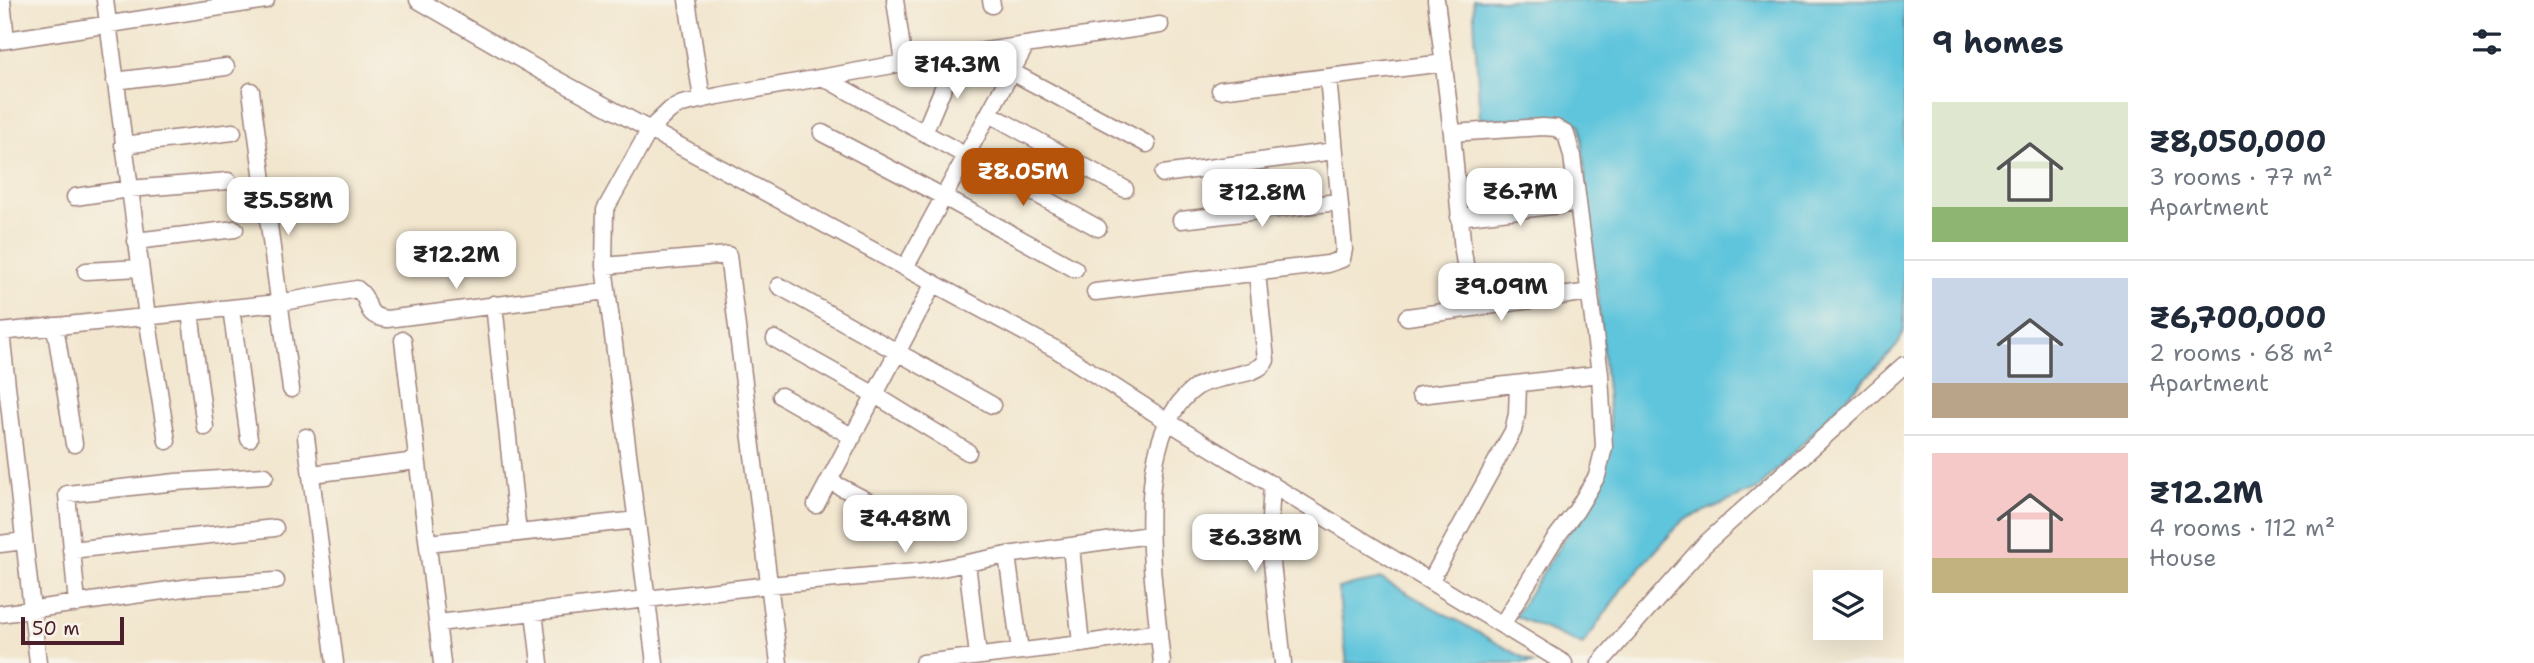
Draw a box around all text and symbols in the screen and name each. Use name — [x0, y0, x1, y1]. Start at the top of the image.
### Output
text: 9 homes — [1932, 22, 2064, 63]
icon: filters — [2468, 23, 2506, 61]
pin: ₹14.3M — [900, 42, 1014, 101]
text: ₹14.3M — [914, 49, 1000, 79]
text: ₹8,050,000 — [2149, 121, 2326, 162]
icon: home — [1988, 130, 2072, 214]
pin: ₹8.05M — [966, 148, 1080, 208]
text: ₹8.05M — [977, 156, 1069, 186]
text: 3 rooms · 77 m² — [2149, 162, 2333, 192]
pin: ₹6.7M — [1471, 168, 1569, 228]
pin: ₹12.8M — [1205, 170, 1319, 229]
text: ₹6.7M — [1482, 176, 1558, 206]
pin: ₹5.58M — [231, 177, 345, 237]
text: ₹12.8M — [1218, 177, 1306, 207]
text: ₹5.58M — [243, 185, 333, 215]
text: Apartment — [2149, 192, 2269, 222]
pin: ₹12.2M — [399, 232, 513, 291]
text: ₹12.2M — [412, 239, 500, 269]
pin: ₹9.09M — [1444, 264, 1558, 323]
text: ₹9.09M — [1454, 271, 1548, 301]
text: ₹6,700,000 — [2149, 297, 2327, 338]
icon: home — [1988, 306, 2072, 390]
text: 2 rooms · 68 m² — [2149, 338, 2333, 368]
text: Apartment — [2149, 368, 2269, 398]
text: ₹12.2M — [2149, 472, 2263, 513]
icon: home — [1988, 481, 2072, 565]
pin: ₹4.48M — [848, 496, 962, 555]
text: ₹4.48M — [859, 503, 951, 533]
text: 4 rooms · 112 m² — [2149, 513, 2335, 543]
pin: ₹6.38M — [1198, 514, 1312, 574]
text: ₹6.38M — [1208, 522, 1302, 552]
text: House — [2149, 543, 2217, 573]
map controls — [1813, 570, 1883, 640]
button: layers — [1813, 570, 1883, 640]
scale bar — [21, 614, 124, 646]
text: 50 m — [32, 616, 80, 641]

